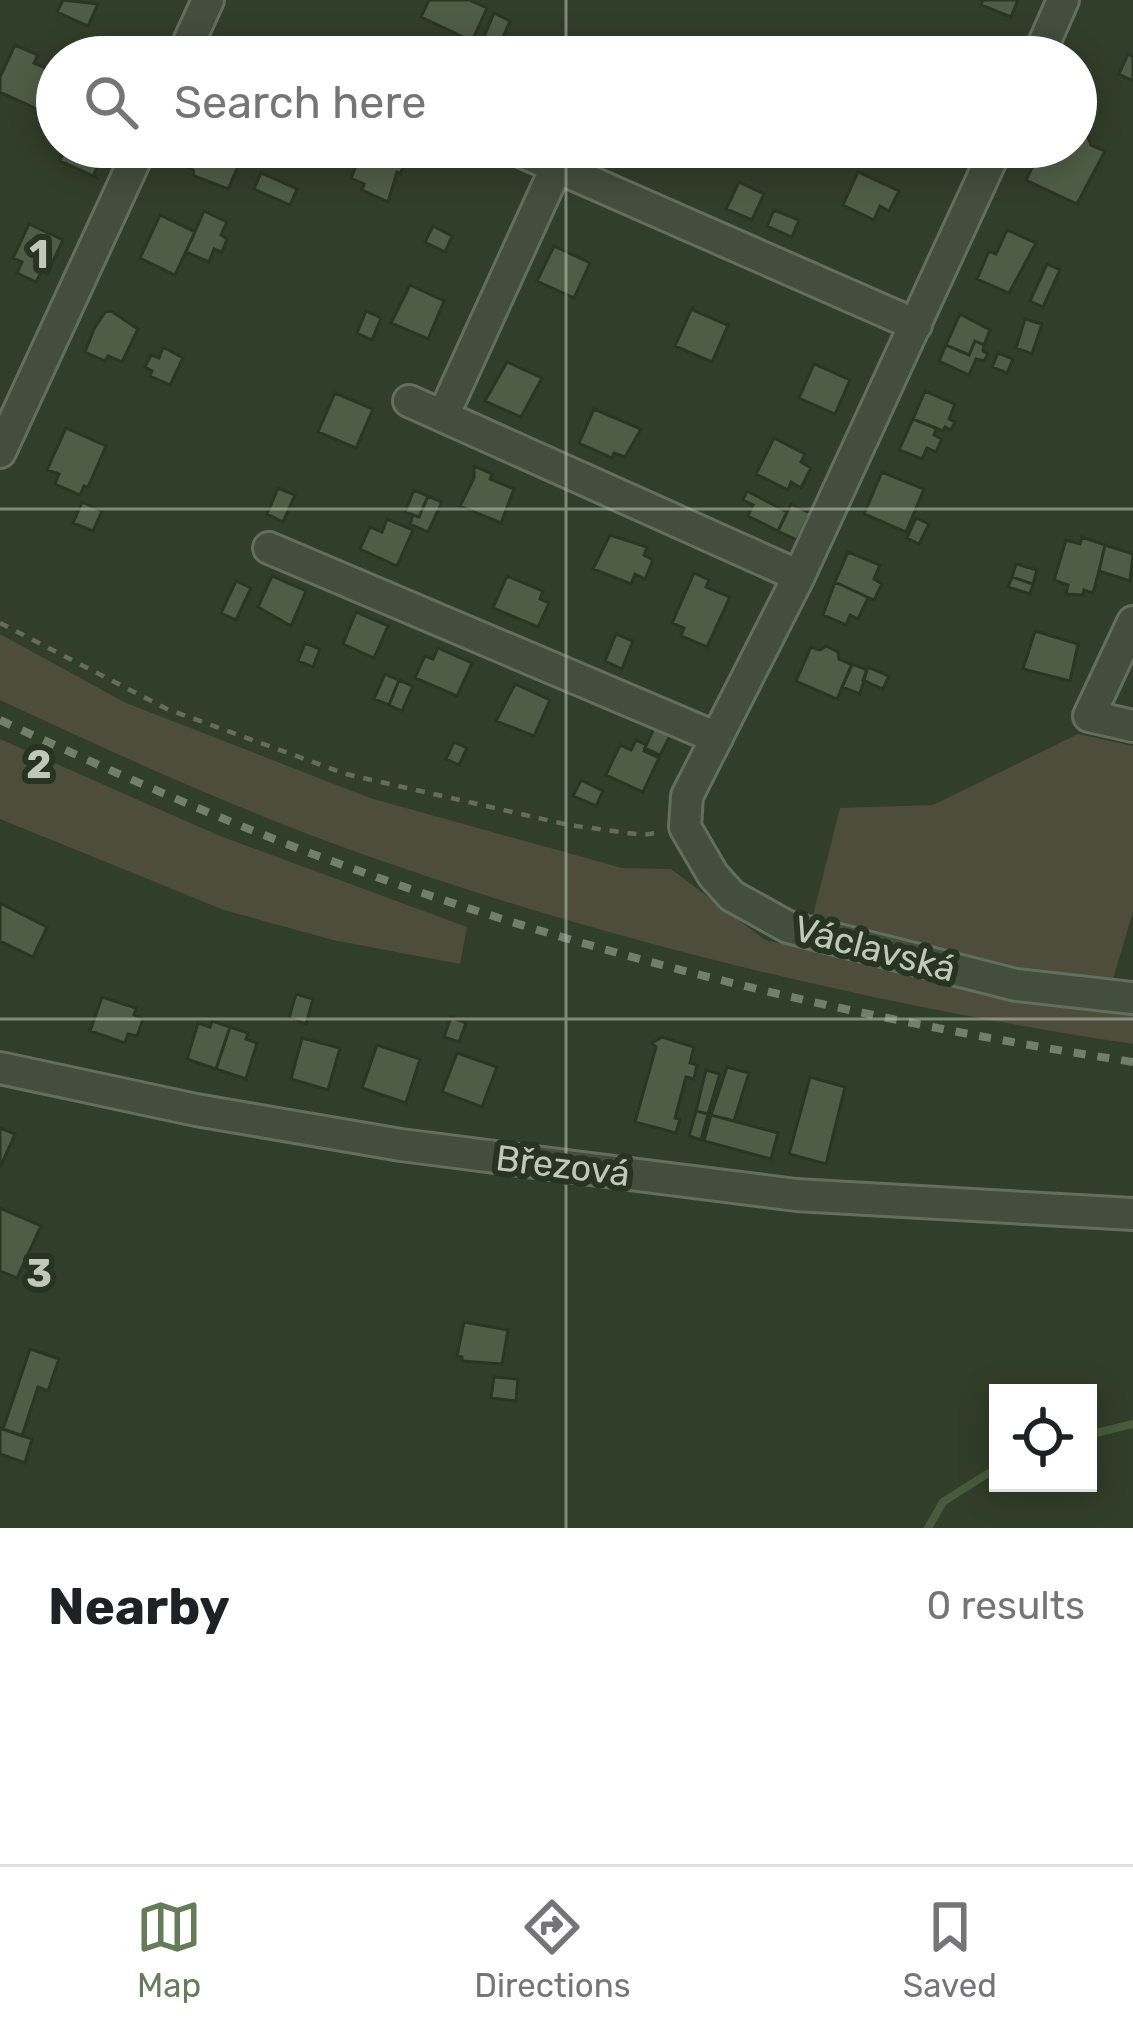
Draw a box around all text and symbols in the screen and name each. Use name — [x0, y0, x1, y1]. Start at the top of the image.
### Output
search box — [36, 36, 1097, 168]
icon: search — [78, 69, 144, 135]
text: Search here — [174, 76, 426, 129]
text: 1 — [29, 232, 49, 278]
text: 2 — [26, 742, 52, 788]
street label: Václavská — [789, 906, 960, 991]
street label: Březová — [493, 1136, 632, 1195]
text: 3 — [26, 1251, 52, 1297]
map controls — [989, 1384, 1097, 1492]
button: locate — [989, 1384, 1097, 1492]
text: Nearby — [48, 1576, 230, 1637]
text: 0 results — [926, 1583, 1085, 1629]
tab: Map — [136, 1894, 202, 2005]
tab: Directions — [474, 1894, 631, 2005]
tab: Saved — [903, 1894, 997, 2005]

